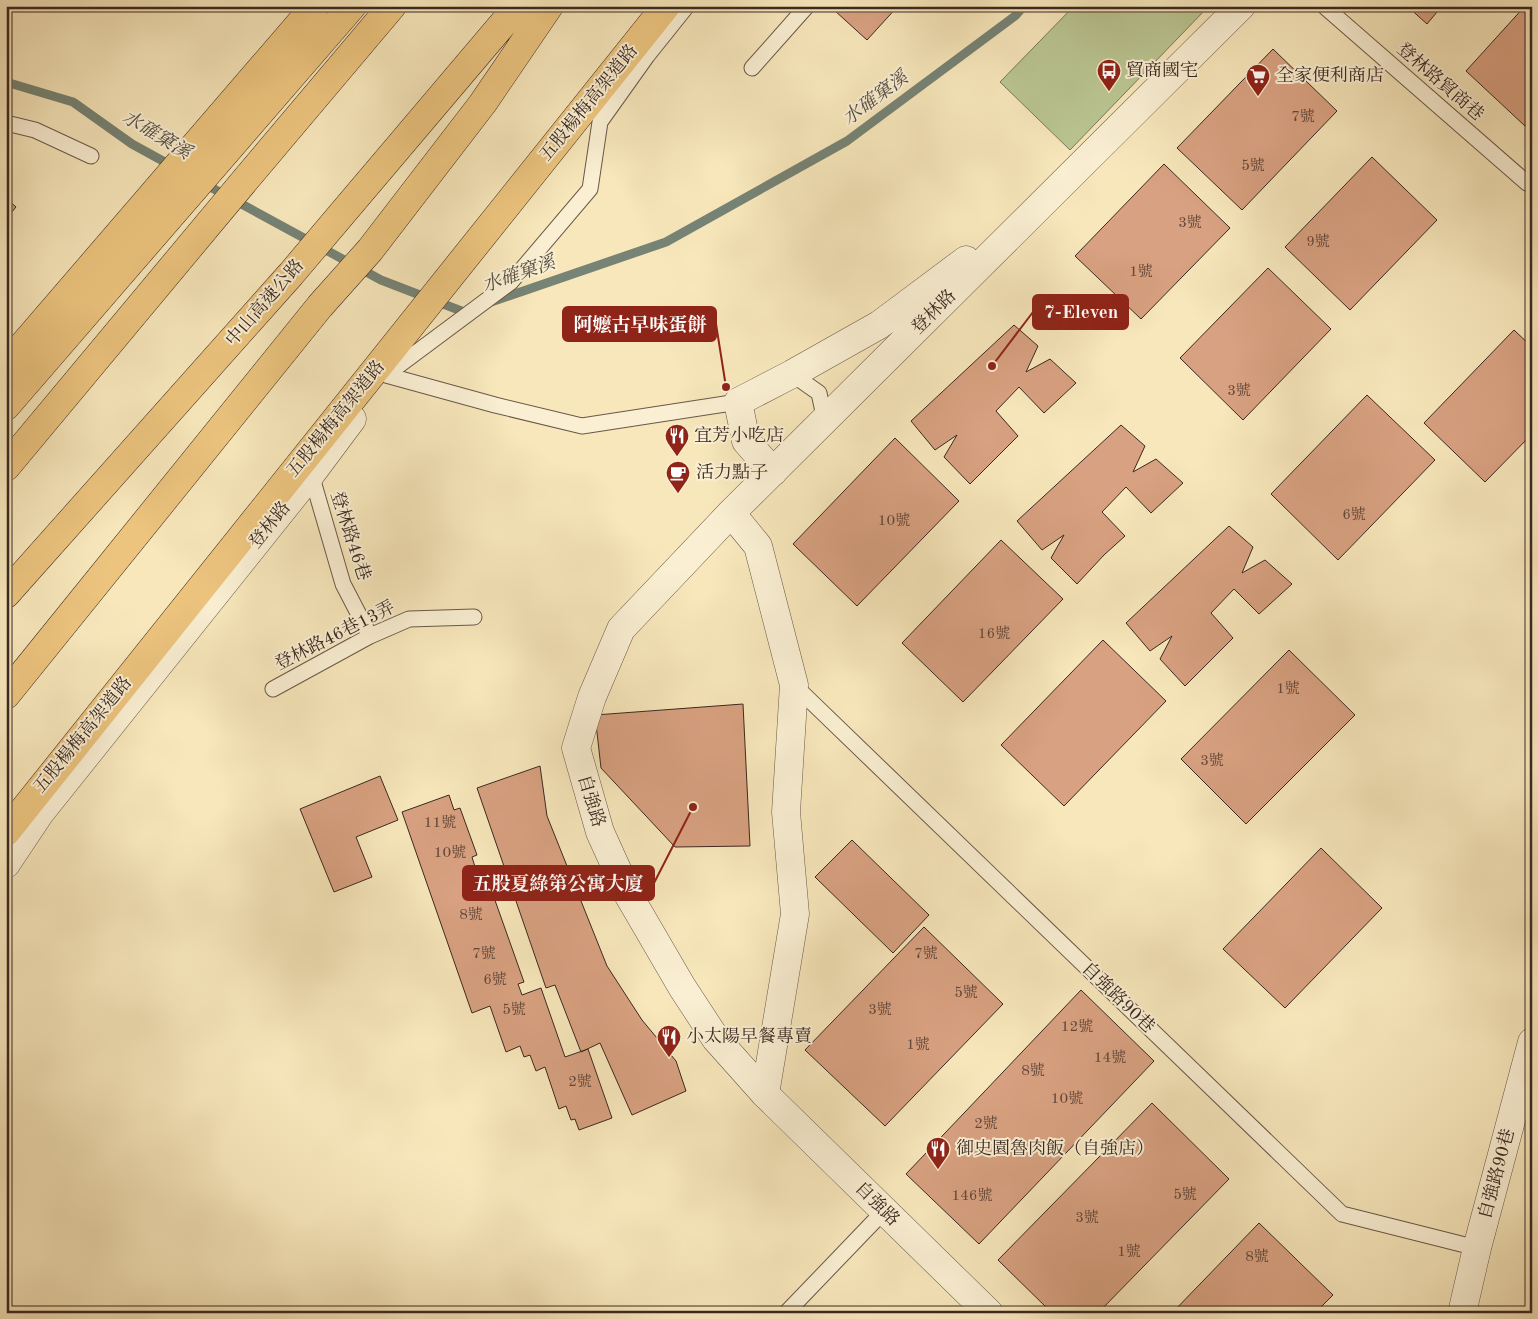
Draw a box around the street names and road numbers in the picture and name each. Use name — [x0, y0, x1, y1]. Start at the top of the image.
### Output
street label: 登林路貿商巷 — [1393, 38, 1488, 124]
street label: 五股楊梅高架道路 — [535, 40, 641, 165]
street label: 中山高速公路 — [221, 255, 307, 350]
street label: 登林路 — [907, 285, 959, 337]
street label: 五股楊梅高架道路 — [282, 356, 388, 481]
street label: 登林路46巷 — [327, 488, 375, 583]
street label: 登林路 — [244, 497, 294, 552]
street label: 登林路46巷13弄 — [271, 596, 398, 674]
street label: 五股楊梅高架道路 — [29, 672, 135, 797]
street label: 自強路 — [574, 772, 609, 829]
street label: 自強路90巷 — [1078, 958, 1159, 1037]
street label: 自強路90巷 — [1474, 1126, 1518, 1221]
street label: 自強路 — [852, 1177, 904, 1229]

